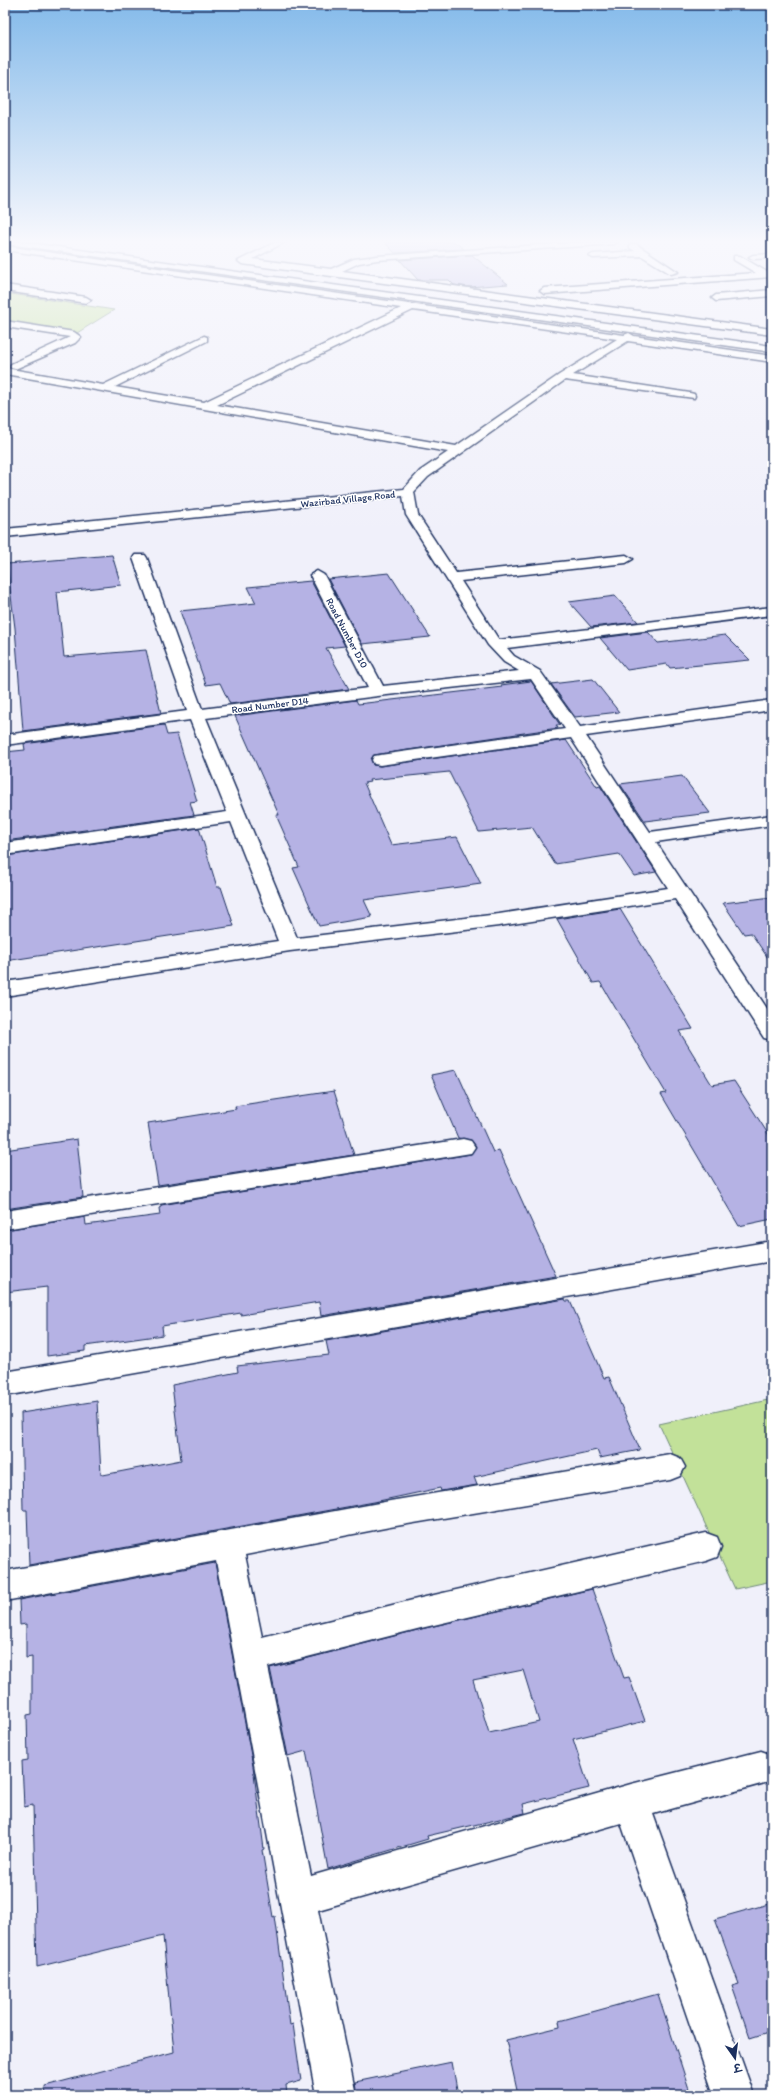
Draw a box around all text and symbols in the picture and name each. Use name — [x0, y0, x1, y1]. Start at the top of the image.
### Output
street label: Wazirbad Village Road — [300, 487, 397, 510]
street label: Road Number D10 — [323, 596, 371, 670]
street label: Road Number D14 — [231, 694, 309, 716]
north arrow — [715, 2038, 755, 2078]
text: उ — [731, 2060, 743, 2075]

